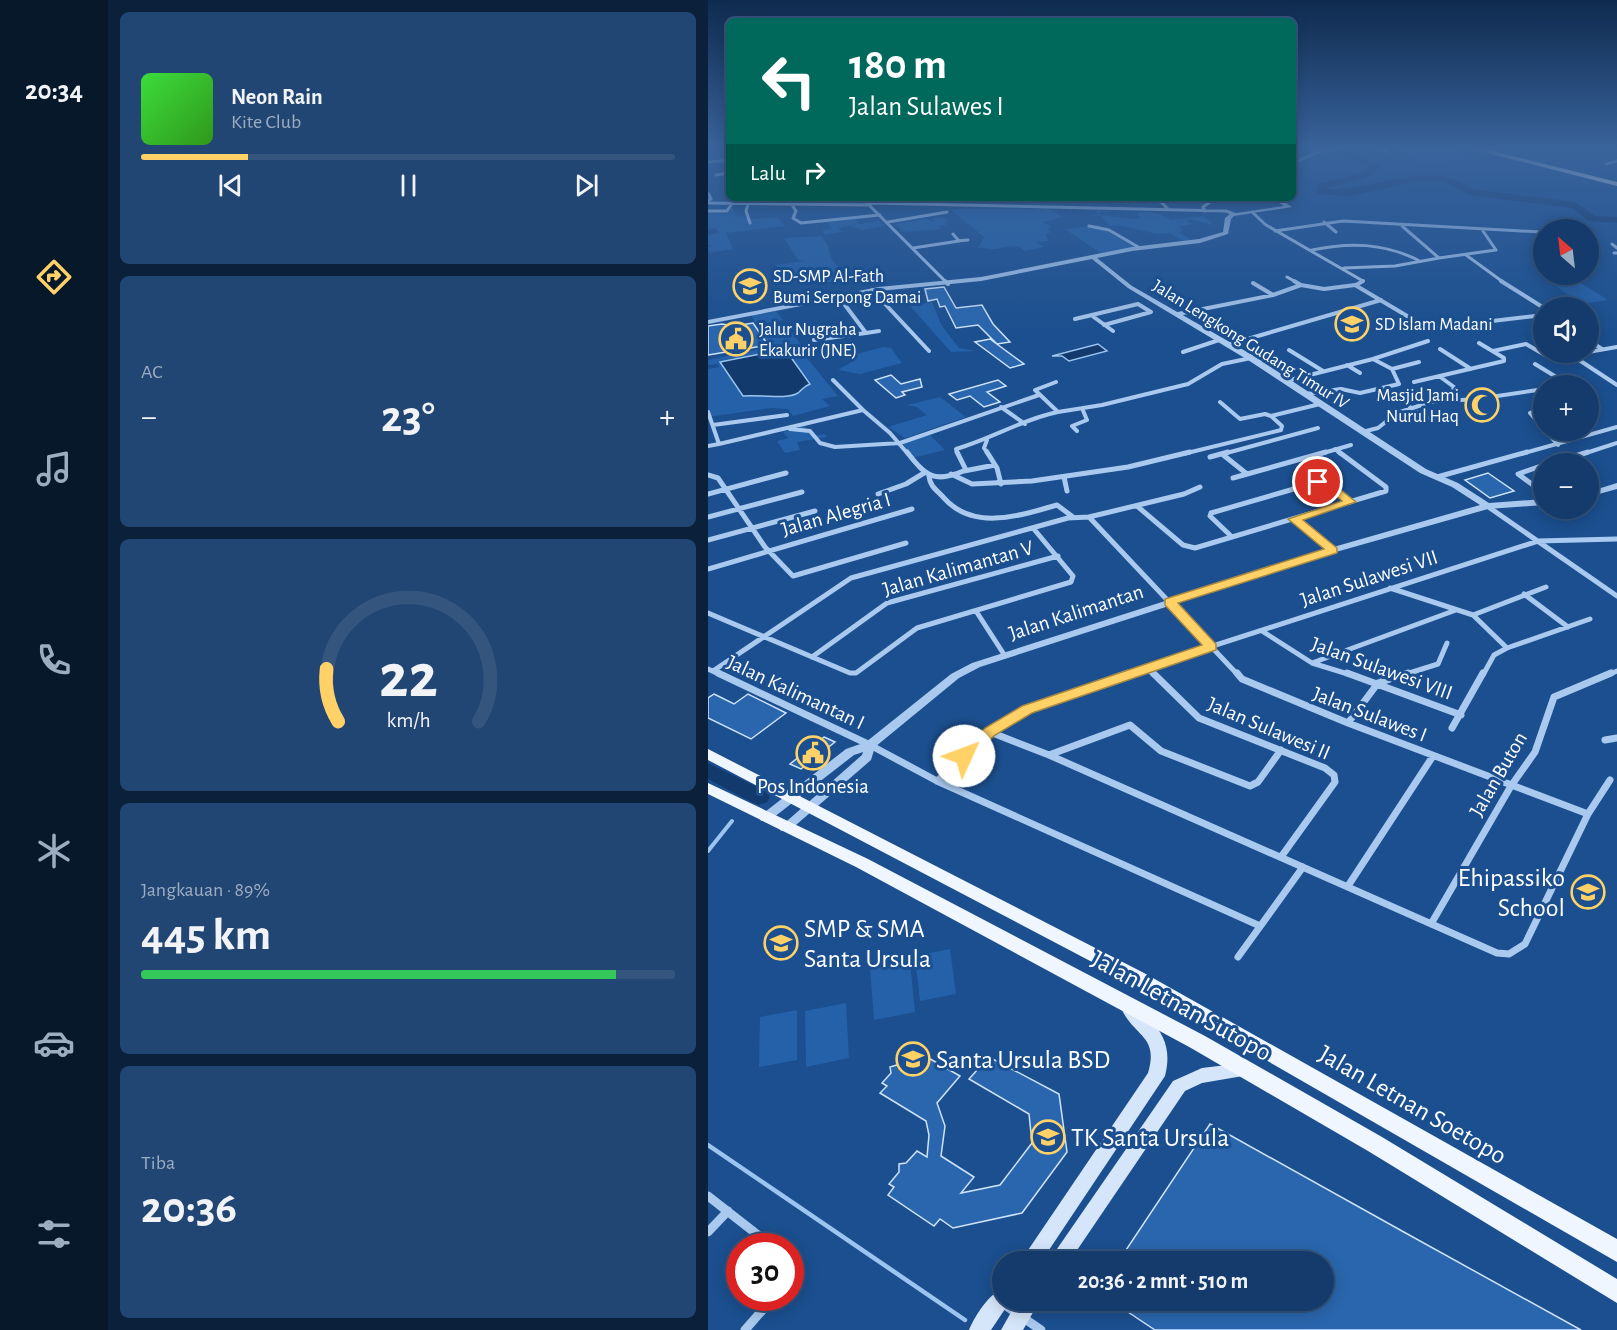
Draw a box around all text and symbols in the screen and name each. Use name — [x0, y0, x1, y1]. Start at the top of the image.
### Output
icon: left — [750, 42, 828, 120]
text: 180 m — [849, 44, 947, 86]
text: 20:34 — [25, 77, 83, 104]
text: Neon Rain — [231, 86, 323, 108]
text: Jalan Sulawes I — [849, 93, 1004, 120]
text: Kite Club — [231, 112, 301, 132]
icon: right — [798, 156, 831, 189]
text: Lalu — [750, 162, 786, 184]
icon: previous — [214, 169, 247, 202]
icon: pause — [392, 169, 425, 202]
icon: next — [570, 169, 603, 202]
north arrow — [1533, 219, 1599, 285]
map controls — [1533, 219, 1599, 519]
icon: directions — [33, 256, 75, 298]
school or university icon: SD-SMP Al-Fath Bumi Serpong Damai — [732, 268, 768, 304]
place label: SD-SMP Al-Fath Bumi Serpong Damai — [773, 268, 921, 307]
street label: Jalan Lengkong Gudang Timur IV — [1149, 277, 1352, 413]
button: sound — [1533, 297, 1599, 363]
school or university icon: SD Islam Madani — [1334, 306, 1370, 342]
place label: SD Islam Madani — [1375, 316, 1493, 334]
public building icon: Jalur Nugraha Ekakurir (JNE) — [718, 321, 754, 357]
place label: Jalur Nugraha Ekakurir (JNE) — [759, 321, 857, 360]
text: AC — [141, 362, 163, 382]
button: + — [1533, 375, 1599, 441]
place label: Masjid Jami Nurul Haq — [1376, 387, 1459, 426]
mosque icon: Masjid Jami Nurul Haq — [1464, 387, 1500, 423]
text: 23° — [381, 395, 435, 440]
text: − — [141, 401, 157, 434]
text: + — [659, 401, 675, 434]
icon: music — [33, 448, 75, 490]
button: − — [1533, 453, 1599, 519]
pin — [1292, 456, 1343, 507]
icon: arrive — [1301, 465, 1334, 498]
street label: Jalan Alegria I — [779, 489, 893, 540]
street label: Jalan Kalimantan V — [881, 537, 1036, 600]
street label: Jalan Sulawesi VII — [1298, 546, 1440, 611]
street label: Jalan Kalimantan — [1006, 581, 1146, 644]
street label: Jalan Sulawesi VIII — [1308, 633, 1455, 704]
icon: phone — [33, 639, 75, 681]
text: 22 — [379, 646, 437, 708]
street label: Jalan Kalimantan I — [724, 651, 868, 734]
street label: Jalan Sulawes I — [1310, 683, 1430, 746]
street label: Jalan Sulawesi II — [1204, 693, 1333, 764]
text: km/h — [386, 710, 430, 731]
position arrow — [932, 724, 996, 788]
street label: Jalan Buton — [1466, 728, 1531, 820]
public building icon: Pos Indonesia — [795, 735, 831, 771]
place label: Pos Indonesia — [757, 776, 869, 797]
icon: climate — [33, 830, 75, 872]
place label: Ehipassiko School — [1458, 865, 1565, 921]
school or university icon: Ehipassiko School — [1570, 874, 1606, 910]
text: Jangkauan · 89% — [141, 880, 270, 900]
text: 445 km — [141, 913, 271, 958]
place label: SMP & SMA Santa Ursula — [804, 916, 931, 972]
school or university icon: SMP & SMA Santa Ursula — [763, 925, 799, 961]
street label: Jalan Letnan Sutopo — [1087, 946, 1276, 1066]
icon: car — [33, 1022, 75, 1064]
school or university icon: Santa Ursula BSD — [895, 1041, 931, 1077]
street label: Jalan Letnan Soetopo — [1314, 1041, 1511, 1169]
place label: Santa Ursula BSD — [936, 1047, 1110, 1073]
school or university icon: TK Santa Ursula — [1030, 1119, 1066, 1155]
place label: TK Santa Ursula — [1071, 1125, 1229, 1151]
text: Tiba — [141, 1153, 175, 1173]
text: 20:36 — [141, 1186, 237, 1231]
icon: filters — [33, 1213, 75, 1255]
speed limit sign: 30 — [726, 1233, 804, 1311]
text: 20:36 · 2 mnt · 510 m — [1078, 1270, 1248, 1292]

